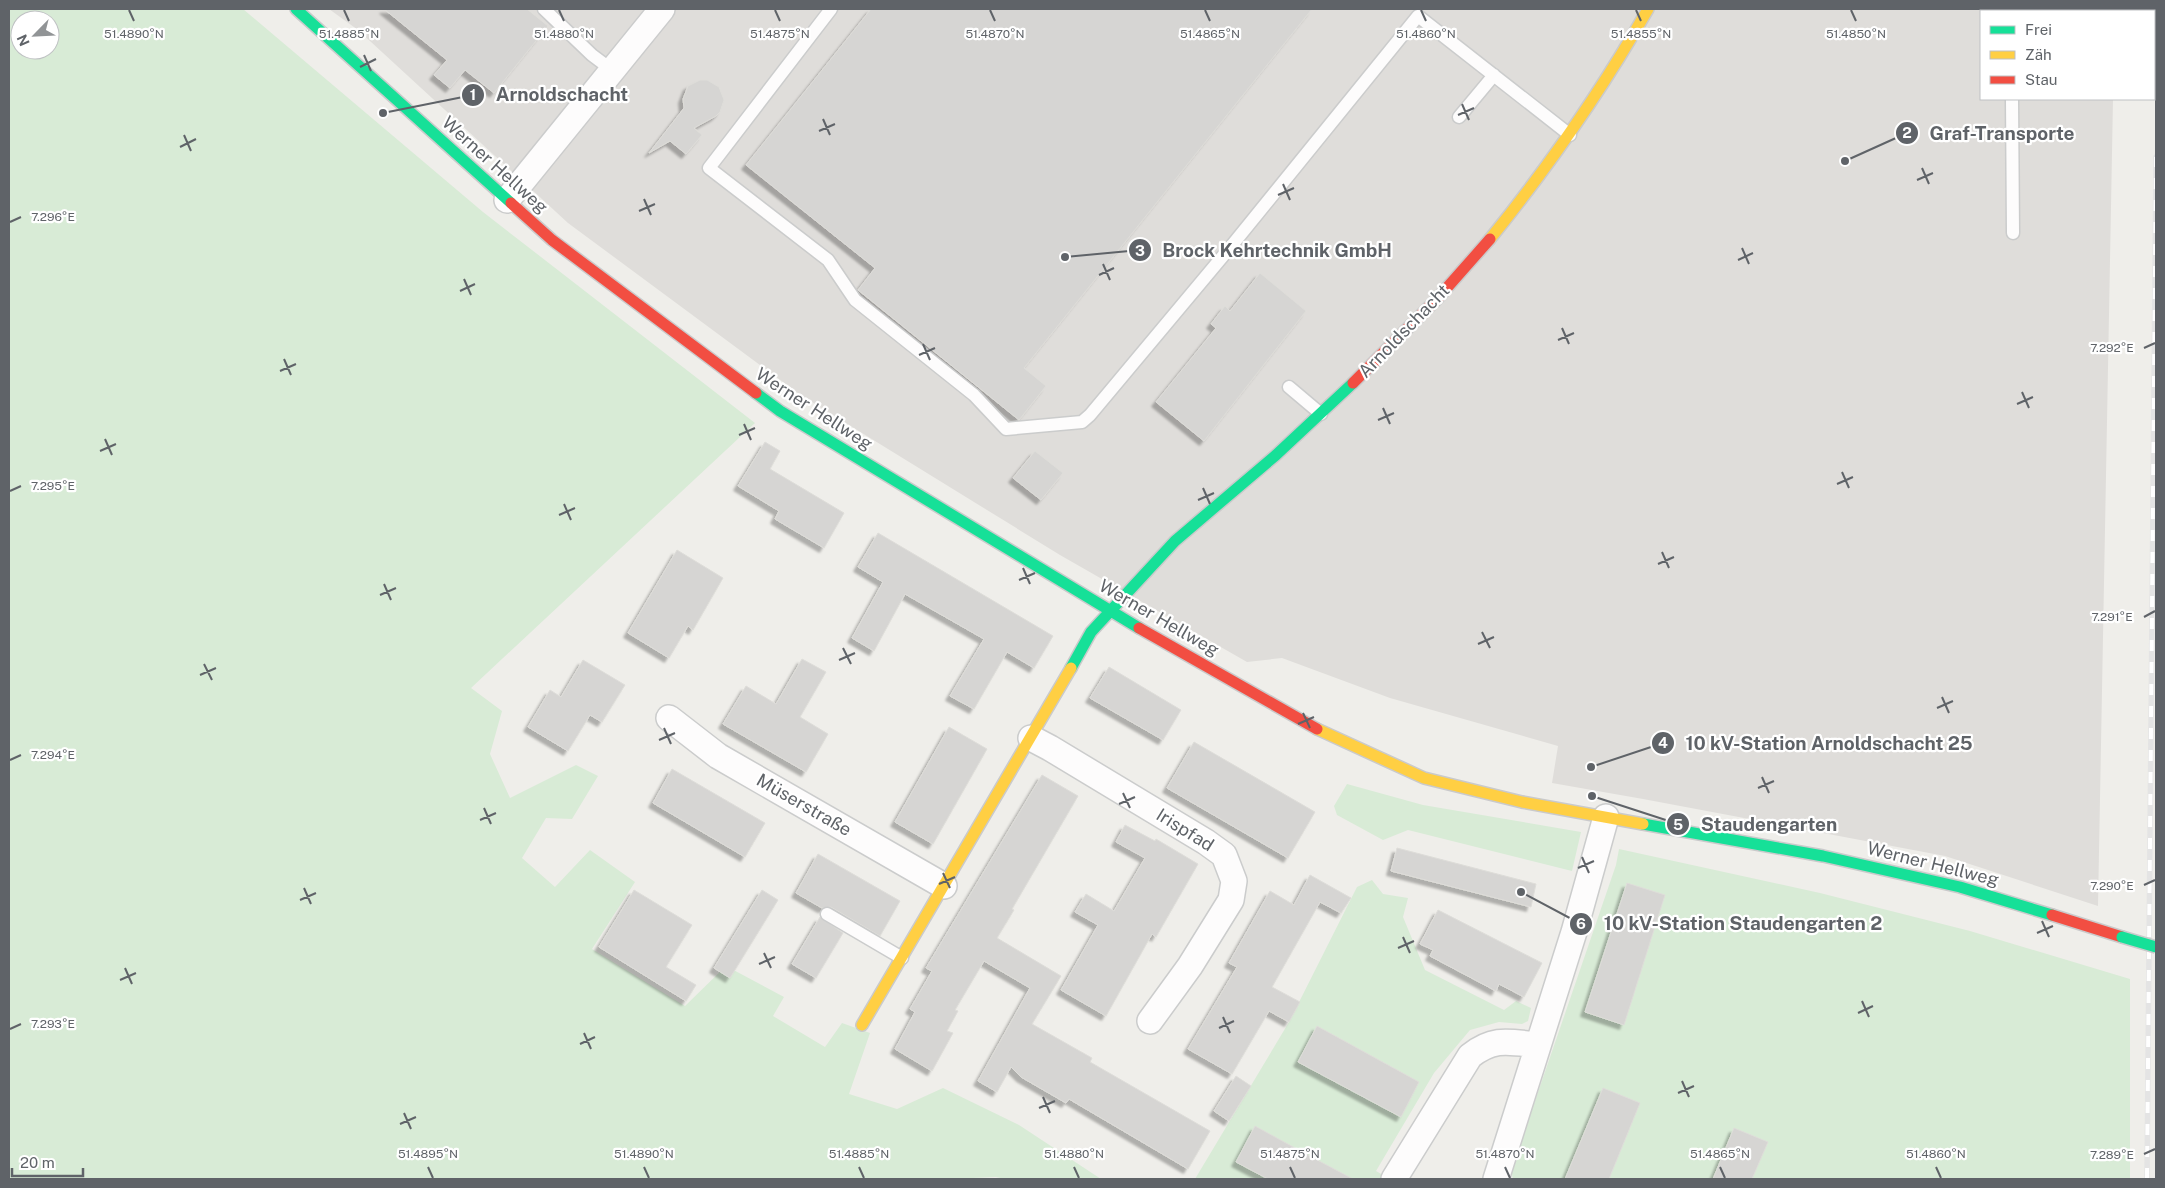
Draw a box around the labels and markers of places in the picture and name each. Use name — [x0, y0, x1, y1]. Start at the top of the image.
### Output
callout: Arnoldschacht — [461, 78, 638, 112]
callout: Graf-Transporte — [1894, 116, 2084, 150]
callout: Brock Kehrtechnik GmbH — [1127, 233, 1402, 267]
callout: 10 kV-Station Arnoldschacht 25 — [1650, 726, 1983, 760]
callout: Staudengarten — [1666, 807, 1847, 841]
callout: 10 kV-Station Staudengarten 2 — [1569, 907, 1892, 941]

